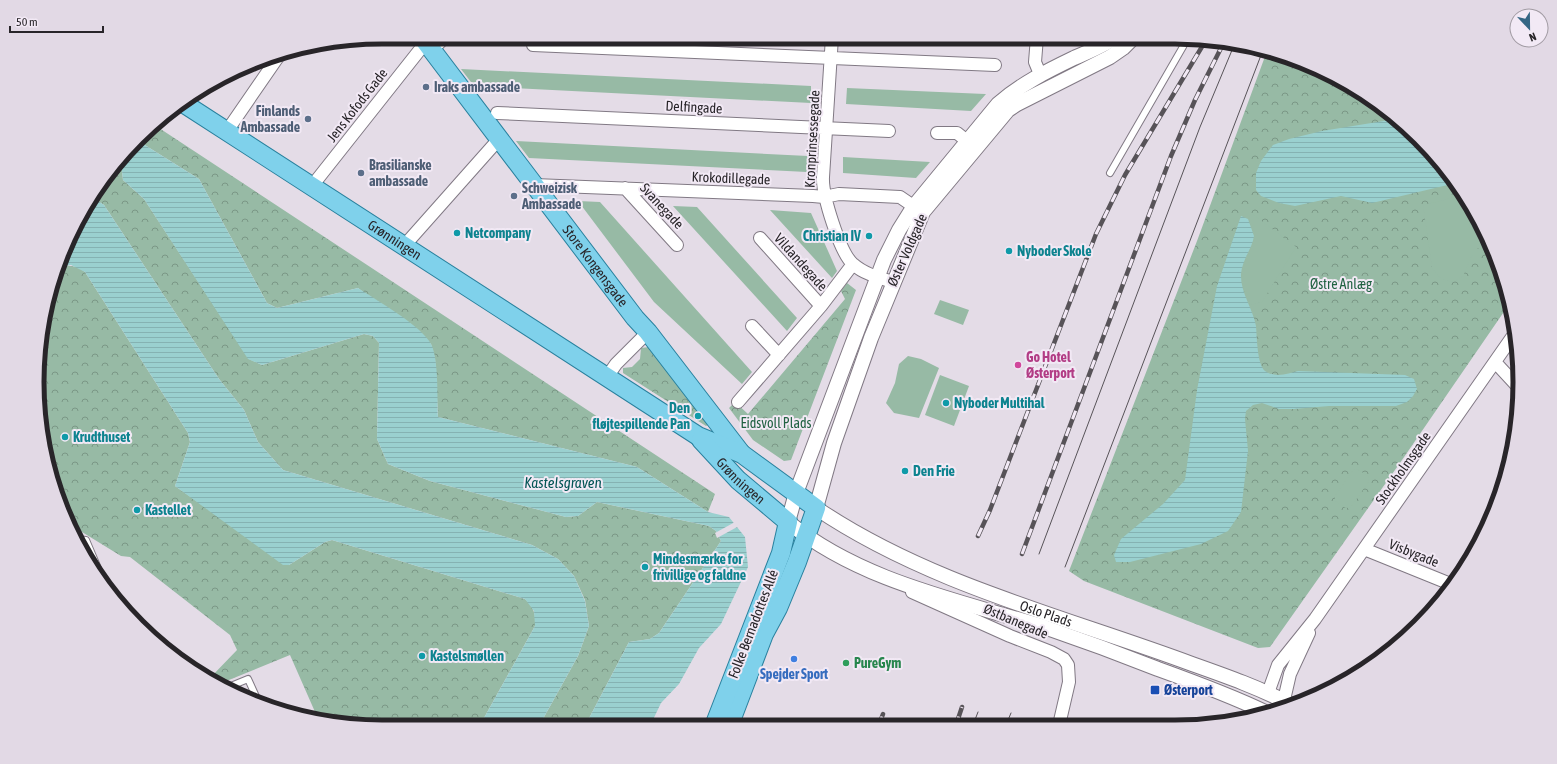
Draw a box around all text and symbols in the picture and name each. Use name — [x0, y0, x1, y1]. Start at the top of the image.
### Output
scale bar — [10, 8, 103, 34]
north arrow — [1509, 8, 1549, 48]
text: 50 m — [16, 15, 38, 29]
text: N — [1527, 30, 1538, 44]
street label: Jens Kofods Gade — [323, 65, 391, 145]
place label: Iraks ambassade — [434, 79, 520, 95]
marker: Iraks ambassade — [421, 82, 431, 92]
street label: Kronprinsessegade — [801, 90, 823, 188]
street label: Delfingade — [665, 98, 723, 116]
place label: Finlands Ambassade — [240, 103, 300, 135]
marker: Finlands Ambassade — [303, 114, 313, 124]
place label: Brasilianske ambassade — [369, 157, 432, 189]
marker: Brasilianske ambassade — [356, 168, 366, 178]
street label: Krokodillegade — [691, 169, 771, 187]
place label: Schweizisk Ambassade — [521, 180, 581, 212]
street label: Svanegade — [637, 180, 687, 232]
marker: Schweizisk Ambassade — [509, 191, 519, 201]
street label: Øster Voldgade — [884, 211, 930, 289]
street label: Grønningen — [365, 217, 424, 263]
street label: Store Kongensgade — [559, 222, 631, 310]
place label: Netcompany — [465, 225, 531, 241]
marker: Netcompany — [452, 228, 462, 238]
place label: Christian IV — [803, 228, 861, 244]
street label: Vildandegade — [771, 230, 831, 294]
marker: Christian IV — [864, 231, 874, 241]
place label: Nyboder Skole — [1017, 243, 1092, 259]
marker: Nyboder Skole — [1004, 246, 1014, 256]
park label: Østre Anlæg — [1310, 276, 1372, 292]
place label: Go Hotel Østerport — [1026, 349, 1075, 381]
marker: Go Hotel Østerport — [1013, 360, 1023, 370]
place label: Nyboder Multihal — [954, 395, 1045, 411]
marker: Nyboder Multihal — [941, 398, 951, 408]
place label: Den fløjtespillende Pan — [592, 400, 690, 432]
marker: Den fløjtespillende Pan — [693, 411, 703, 421]
park label: Eidsvoll Plads — [741, 415, 812, 431]
place label: Krudthuset — [73, 429, 130, 445]
street label: Stockholmsgade — [1372, 429, 1434, 507]
marker: Krudthuset — [60, 432, 70, 442]
street label: Grønningen — [713, 454, 768, 507]
place label: Den Frie — [913, 463, 955, 479]
marker: Den Frie — [900, 466, 910, 476]
water label: Kastelsgraven — [524, 474, 602, 491]
place label: Kastellet — [145, 502, 191, 518]
marker: Kastellet — [132, 505, 142, 515]
street label: Visbygade — [1387, 536, 1441, 570]
place label: Mindesmærke for frivillige og faldne — [652, 551, 746, 583]
marker: Mindesmærke for frivillige og faldne — [640, 562, 650, 572]
street label: Folke Bernadottes Allé — [725, 567, 781, 681]
street label: Oslo Plads — [1018, 597, 1074, 630]
street label: Østbanegade — [981, 600, 1051, 642]
place label: Kastelsmøllen — [430, 648, 504, 664]
marker: Kastelsmøllen — [417, 651, 427, 661]
marker: Spejder Sport — [789, 654, 799, 664]
place label: PureGym — [854, 655, 901, 671]
marker: PureGym — [841, 658, 851, 668]
place label: Spejder Sport — [760, 666, 828, 682]
place label: Østerport — [1164, 682, 1213, 698]
marker: Østerport — [1149, 684, 1161, 696]

